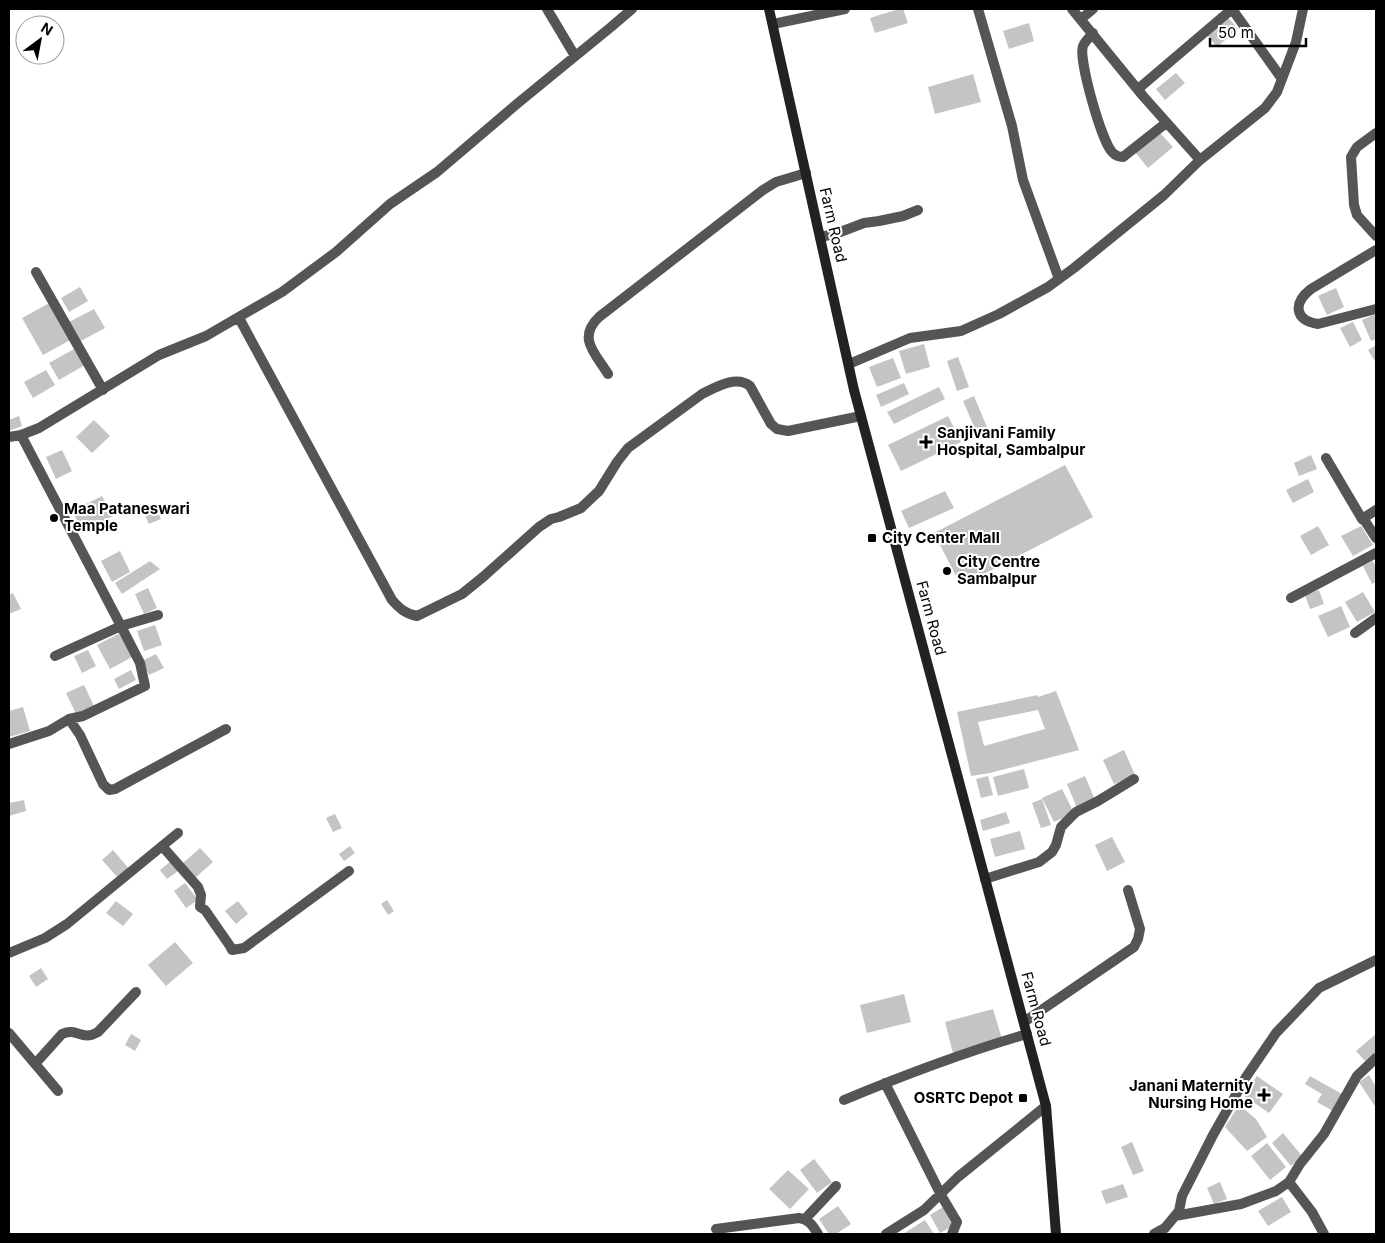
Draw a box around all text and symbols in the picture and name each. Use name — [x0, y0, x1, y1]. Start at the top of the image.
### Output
north arrow — [15, 15, 65, 65]
scale bar — [1210, 15, 1306, 47]
text: N — [38, 19, 56, 39]
text: 50 m — [1218, 23, 1254, 42]
street label: Farm Road — [816, 186, 851, 264]
place label: Sanjivani Family Hospital, Sambalpur — [937, 423, 1085, 459]
marker: Sanjivani Family Hospital, Sambalpur — [919, 435, 933, 449]
place label: Maa Pataneswari Temple — [64, 499, 190, 535]
marker: Maa Pataneswari Temple — [48, 512, 60, 524]
place label: City Center Mall — [882, 528, 1000, 547]
marker: City Center Mall — [866, 532, 878, 544]
place label: City Centre Sambalpur — [957, 552, 1040, 588]
marker: City Centre Sambalpur — [941, 565, 953, 577]
street label: Farm Road — [912, 579, 951, 657]
street label: Farm Road — [1017, 970, 1056, 1048]
place label: Janani Maternity Nursing Home — [1129, 1076, 1253, 1112]
place label: OSRTC Depot — [914, 1088, 1013, 1107]
marker: Janani Maternity Nursing Home — [1257, 1088, 1271, 1102]
marker: OSRTC Depot — [1017, 1092, 1029, 1104]

